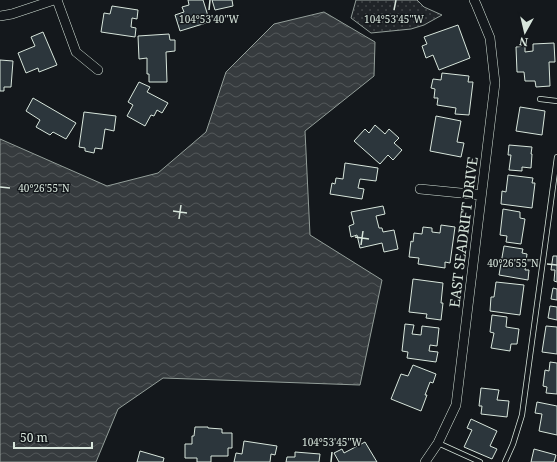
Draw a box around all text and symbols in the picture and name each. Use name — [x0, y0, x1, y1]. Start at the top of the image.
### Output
text: 104°53'40"W — [179, 12, 239, 26]
text: 104°53'45"W — [364, 12, 424, 26]
north arrow — [505, 12, 545, 52]
text: N — [518, 34, 529, 50]
street label: EAST SEADRIFT DRIVE — [444, 155, 482, 309]
text: 40°26'55"N — [18, 181, 70, 195]
text: 40°26'55"N — [487, 256, 539, 270]
scale bar — [14, 424, 92, 450]
text: 50 m — [20, 429, 48, 446]
text: 104°53'45"W — [302, 435, 362, 449]

